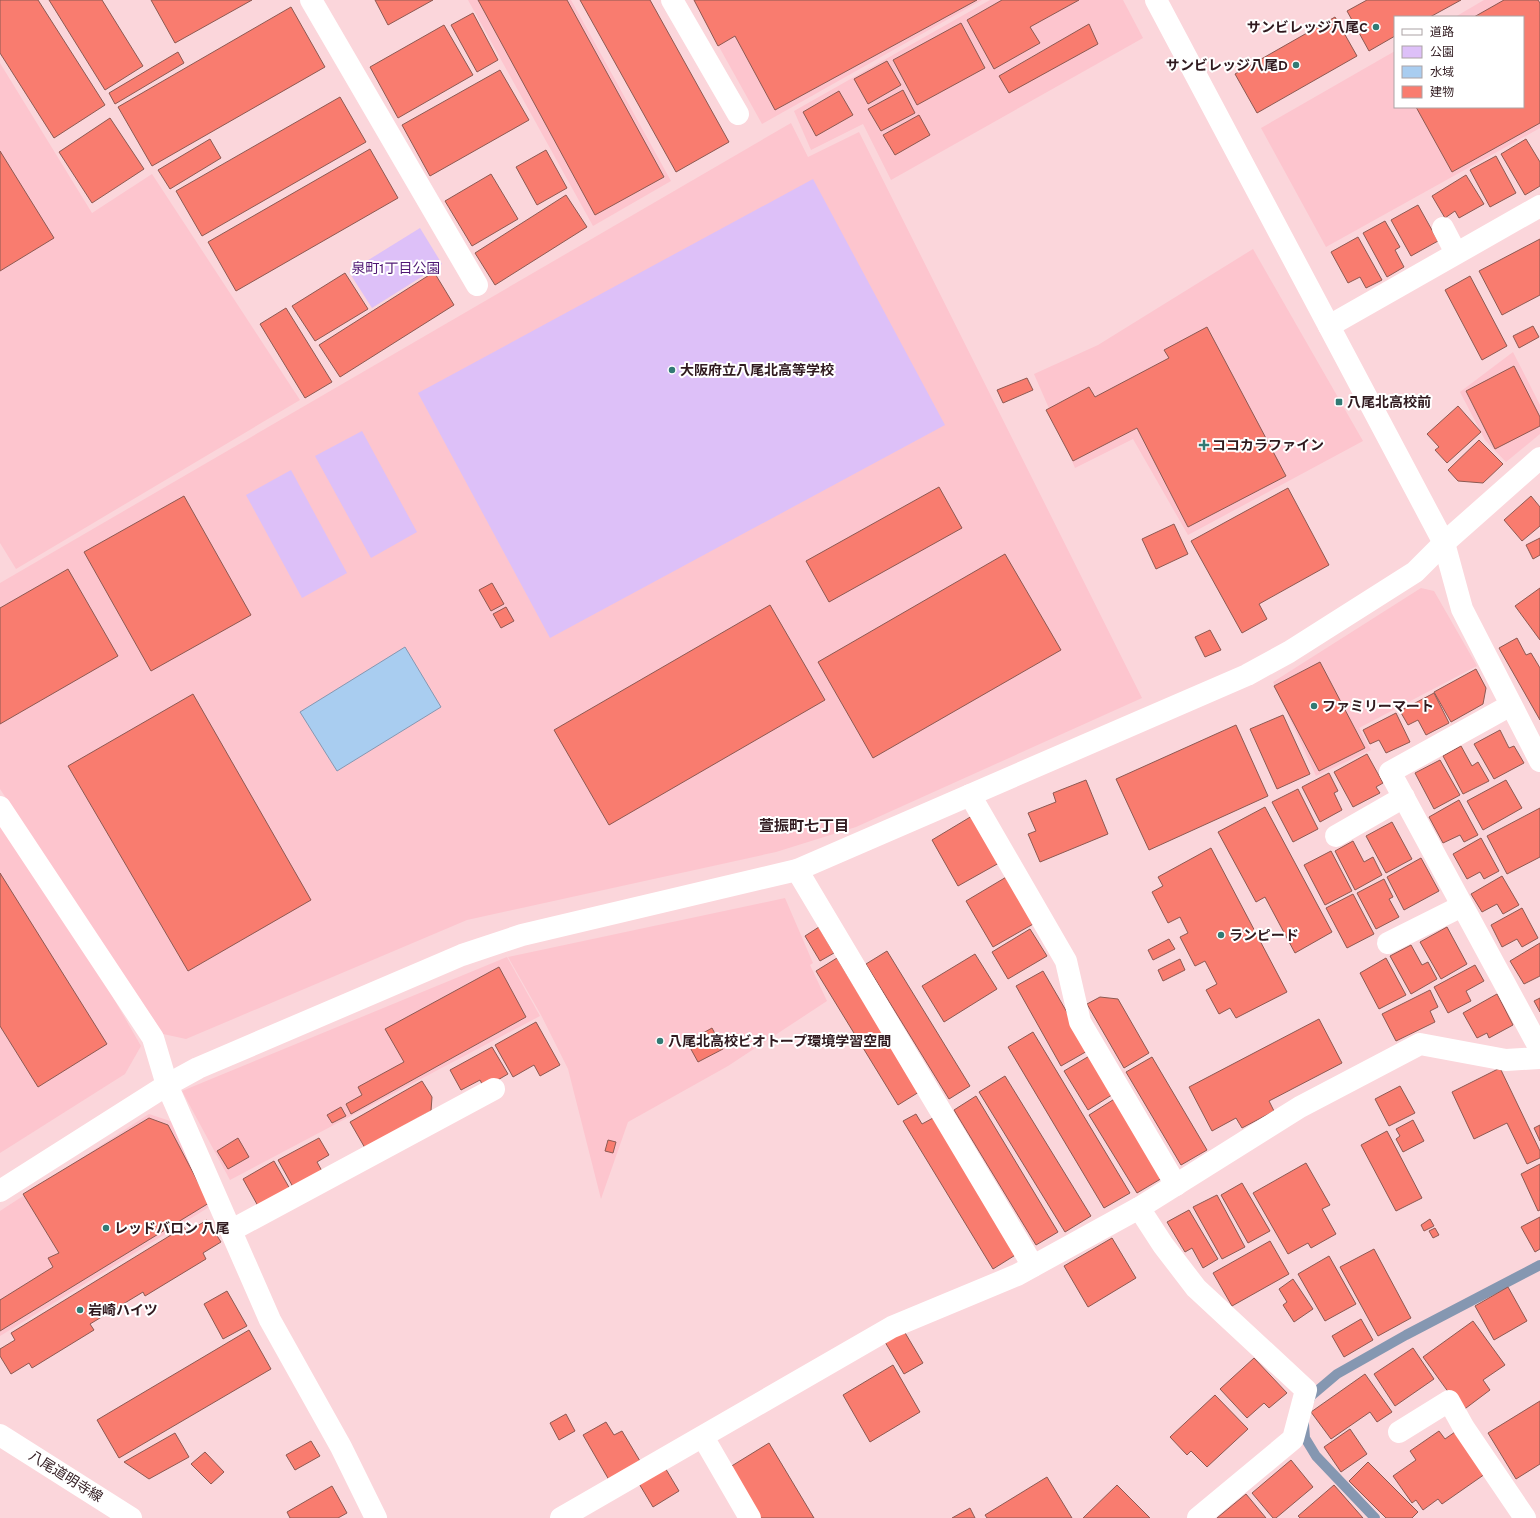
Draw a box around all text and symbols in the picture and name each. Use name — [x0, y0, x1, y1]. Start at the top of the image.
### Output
legend — [1394, 16, 1524, 108]
place label: サンビレッジ八尾C — [1247, 20, 1368, 37]
marker: サンビレッジ八尾C — [1371, 22, 1381, 32]
text: 道路 — [1430, 25, 1454, 41]
text: 公園 — [1430, 45, 1454, 61]
place label: サンビレッジ八尾D — [1166, 58, 1288, 75]
marker: サンビレッジ八尾D — [1291, 60, 1301, 70]
text: 水域 — [1430, 65, 1454, 81]
text: 建物 — [1430, 85, 1454, 101]
park label: 泉町1丁目公園 — [351, 260, 441, 278]
place label: 大阪府立八尾北高等学校 — [680, 362, 834, 380]
marker: 大阪府立八尾北高等学校 — [667, 365, 677, 375]
place label: 八尾北高校前 — [1347, 394, 1431, 412]
marker: 八尾北高校前 — [1334, 397, 1344, 407]
place label: ココカラファイン — [1212, 438, 1324, 455]
marker: ココカラファイン — [1199, 440, 1209, 450]
place label: ファミリーマート — [1322, 699, 1434, 716]
marker: ファミリーマート — [1309, 701, 1319, 711]
district label: 萱振町七丁目 — [759, 818, 849, 837]
place label: ランピード — [1229, 928, 1299, 945]
marker: ランピード — [1216, 930, 1226, 940]
place label: 八尾北高校ビオトープ環境学習空間 — [668, 1034, 891, 1051]
marker: 八尾北高校ビオトープ環境学習空間 — [655, 1036, 665, 1046]
place label: レッドバロン 八尾 — [114, 1221, 230, 1238]
marker: レッドバロン 八尾 — [101, 1223, 111, 1233]
place label: 岩崎ハイツ — [88, 1303, 158, 1320]
marker: 岩崎ハイツ — [75, 1305, 85, 1315]
street label: 八尾道明寺線 — [25, 1448, 105, 1507]

